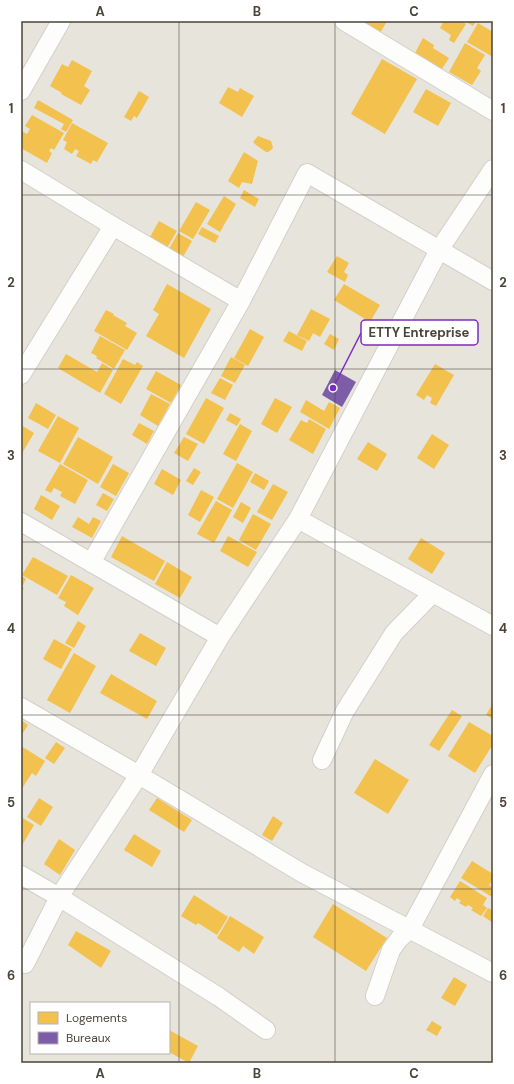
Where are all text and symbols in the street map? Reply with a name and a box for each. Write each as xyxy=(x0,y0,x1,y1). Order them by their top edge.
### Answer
text: A xyxy=(95,3,105,20)
text: B xyxy=(253,3,261,20)
text: C xyxy=(409,3,419,20)
text: 1 xyxy=(9,100,13,117)
text: 1 xyxy=(501,100,505,117)
text: 2 xyxy=(7,274,15,291)
text: 2 xyxy=(499,274,507,291)
callout: ETTY Entreprise xyxy=(361,320,478,345)
text: ETTY Entreprise xyxy=(369,324,470,341)
text: 3 xyxy=(7,447,15,464)
text: 3 xyxy=(499,447,507,464)
text: 4 xyxy=(7,620,15,637)
text: 4 xyxy=(499,620,507,637)
text: 5 xyxy=(7,794,15,811)
text: 5 xyxy=(499,794,507,811)
text: 6 xyxy=(7,967,15,984)
text: 6 xyxy=(499,967,507,984)
legend xyxy=(30,1002,170,1054)
text: Logements xyxy=(66,1010,127,1026)
text: Bureaux xyxy=(66,1030,111,1046)
text: A xyxy=(95,1065,105,1082)
text: B xyxy=(253,1065,261,1082)
text: C xyxy=(409,1065,419,1082)

